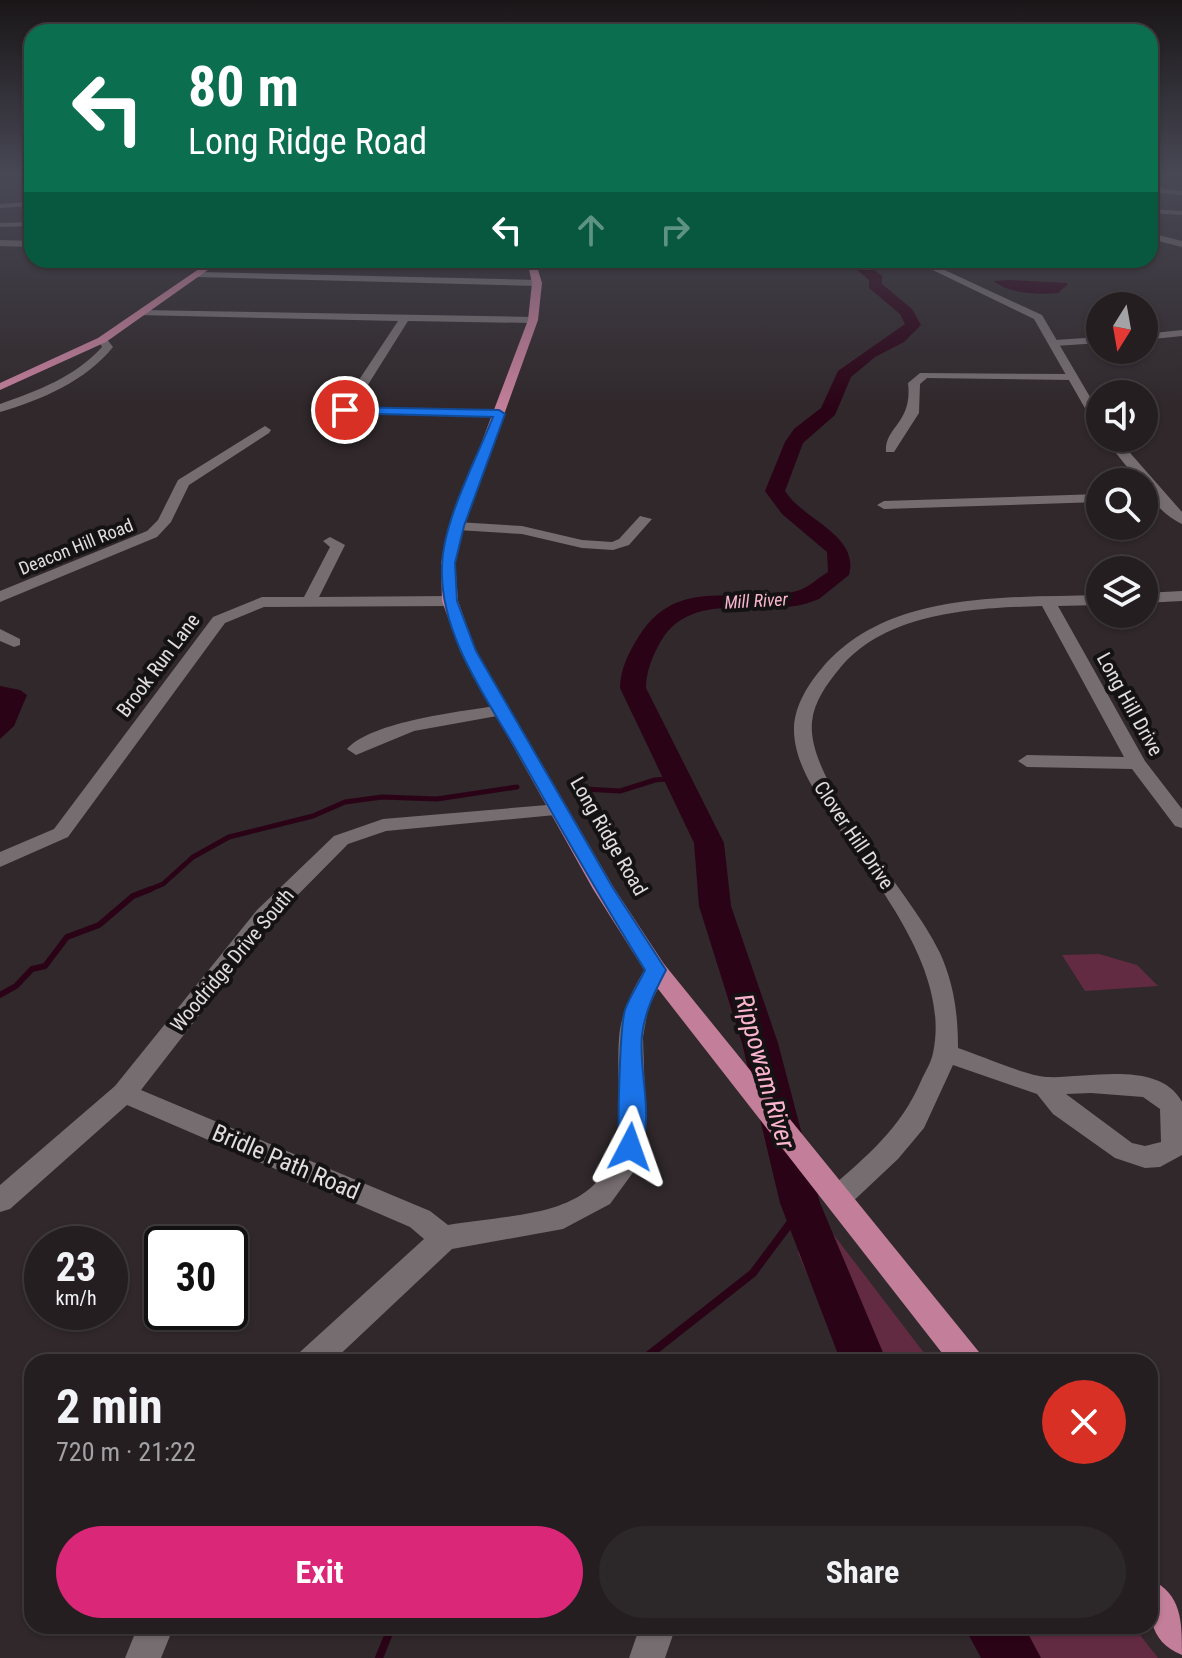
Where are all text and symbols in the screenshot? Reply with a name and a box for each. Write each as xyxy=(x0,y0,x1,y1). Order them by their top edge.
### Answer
text: 80 m xyxy=(188,54,299,120)
icon: left xyxy=(56,56,160,160)
text: Long Ridge Road xyxy=(188,121,427,163)
icon: left xyxy=(485,208,529,252)
icon: ahead xyxy=(569,208,613,252)
icon: right xyxy=(653,208,697,252)
north arrow xyxy=(1086,292,1158,364)
map controls xyxy=(1086,292,1158,628)
pin xyxy=(311,376,379,444)
button: sound xyxy=(1086,380,1158,452)
icon: arrive xyxy=(323,388,367,432)
button: search xyxy=(1086,468,1158,540)
street label: Deacon Hill Road xyxy=(16,514,136,579)
button: layers xyxy=(1086,556,1158,628)
water label: Mill River xyxy=(724,588,789,613)
street label: Brook Run Lane xyxy=(111,609,205,721)
street label: Long Hill Drive xyxy=(1092,648,1168,760)
street label: Long Ridge Road xyxy=(565,772,653,900)
street label: Clover Hill Drive xyxy=(809,776,899,894)
street label: Woodridge Drive South xyxy=(165,884,299,1036)
water label: Rippowam River xyxy=(729,990,802,1153)
position arrow xyxy=(588,1105,672,1189)
street label: Bridle Path Road xyxy=(208,1118,364,1206)
speed limit sign: 30 xyxy=(144,1226,248,1330)
text: 23 xyxy=(56,1244,96,1291)
text: km/h xyxy=(55,1286,97,1310)
text: 2 min xyxy=(56,1378,163,1435)
button: close xyxy=(1042,1380,1126,1464)
text: 720 m · 21:22 xyxy=(56,1437,196,1467)
button: Exit xyxy=(56,1526,583,1618)
button: Share xyxy=(599,1526,1126,1618)

